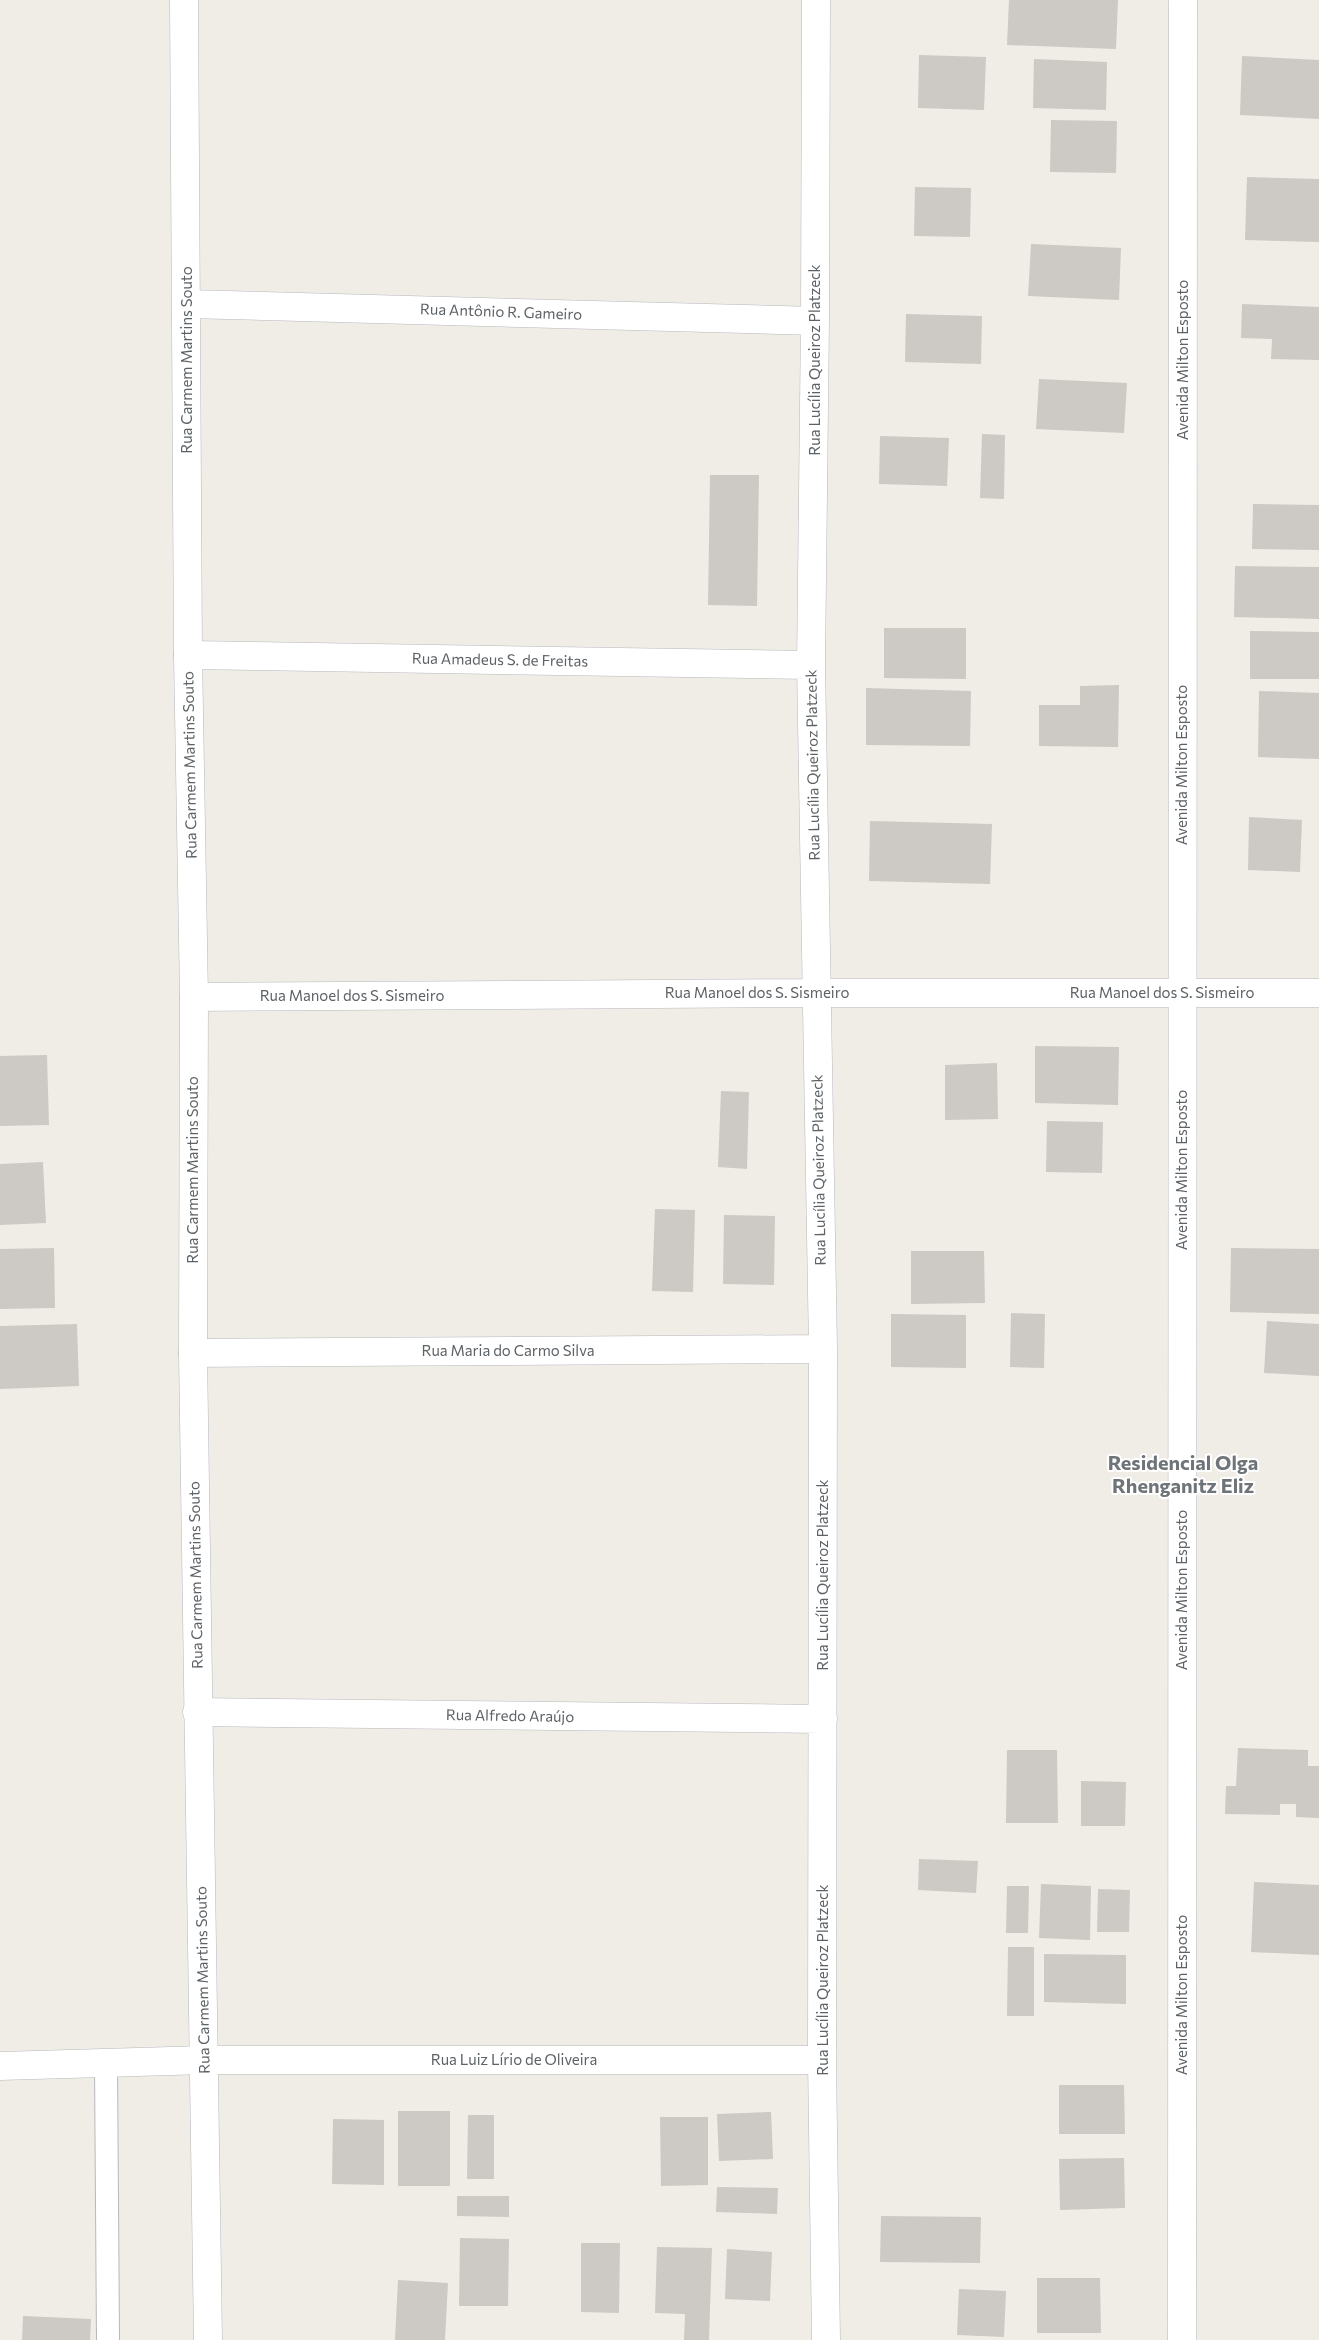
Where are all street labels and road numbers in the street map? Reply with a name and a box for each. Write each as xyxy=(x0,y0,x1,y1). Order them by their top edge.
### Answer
street label: Rua Lucília Queiroz Platzeck xyxy=(805,264,823,456)
street label: Rua Carmem Martins Souto xyxy=(177,266,195,454)
street label: Avenida Milton Esposto xyxy=(1173,280,1191,440)
street label: Rua Antônio R. Gameiro xyxy=(420,299,582,323)
street label: Rua Amadeus S. de Freitas xyxy=(412,648,589,670)
street label: Rua Lucília Queiroz Platzeck xyxy=(801,669,823,861)
street label: Rua Carmem Martins Souto xyxy=(178,671,200,859)
street label: Avenida Milton Esposto xyxy=(1172,685,1190,845)
street label: Rua Manoel dos S. Sismeiro xyxy=(665,983,849,1001)
street label: Rua Manoel dos S. Sismeiro xyxy=(1070,983,1254,1001)
street label: Rua Manoel dos S. Sismeiro xyxy=(260,986,444,1004)
street label: Rua Lucília Queiroz Platzeck xyxy=(807,1074,829,1266)
street label: Rua Carmem Martins Souto xyxy=(183,1076,201,1264)
street label: Avenida Milton Esposto xyxy=(1172,1090,1190,1250)
street label: Rua Maria do Carmo Silva xyxy=(421,1341,595,1359)
street label: Rua Lucília Queiroz Platzeck xyxy=(813,1479,831,1671)
street label: Rua Carmem Martins Souto xyxy=(184,1481,206,1669)
street label: Avenida Milton Esposto xyxy=(1172,1510,1190,1670)
street label: Rua Alfredo Araújo xyxy=(446,1705,574,1725)
street label: Rua Lucília Queiroz Platzeck xyxy=(813,1884,831,2076)
street label: Rua Carmem Martins Souto xyxy=(191,1886,213,2074)
street label: Avenida Milton Esposto xyxy=(1172,1915,1190,2075)
street label: Rua Luiz Lírio de Oliveira xyxy=(431,2050,597,2068)

